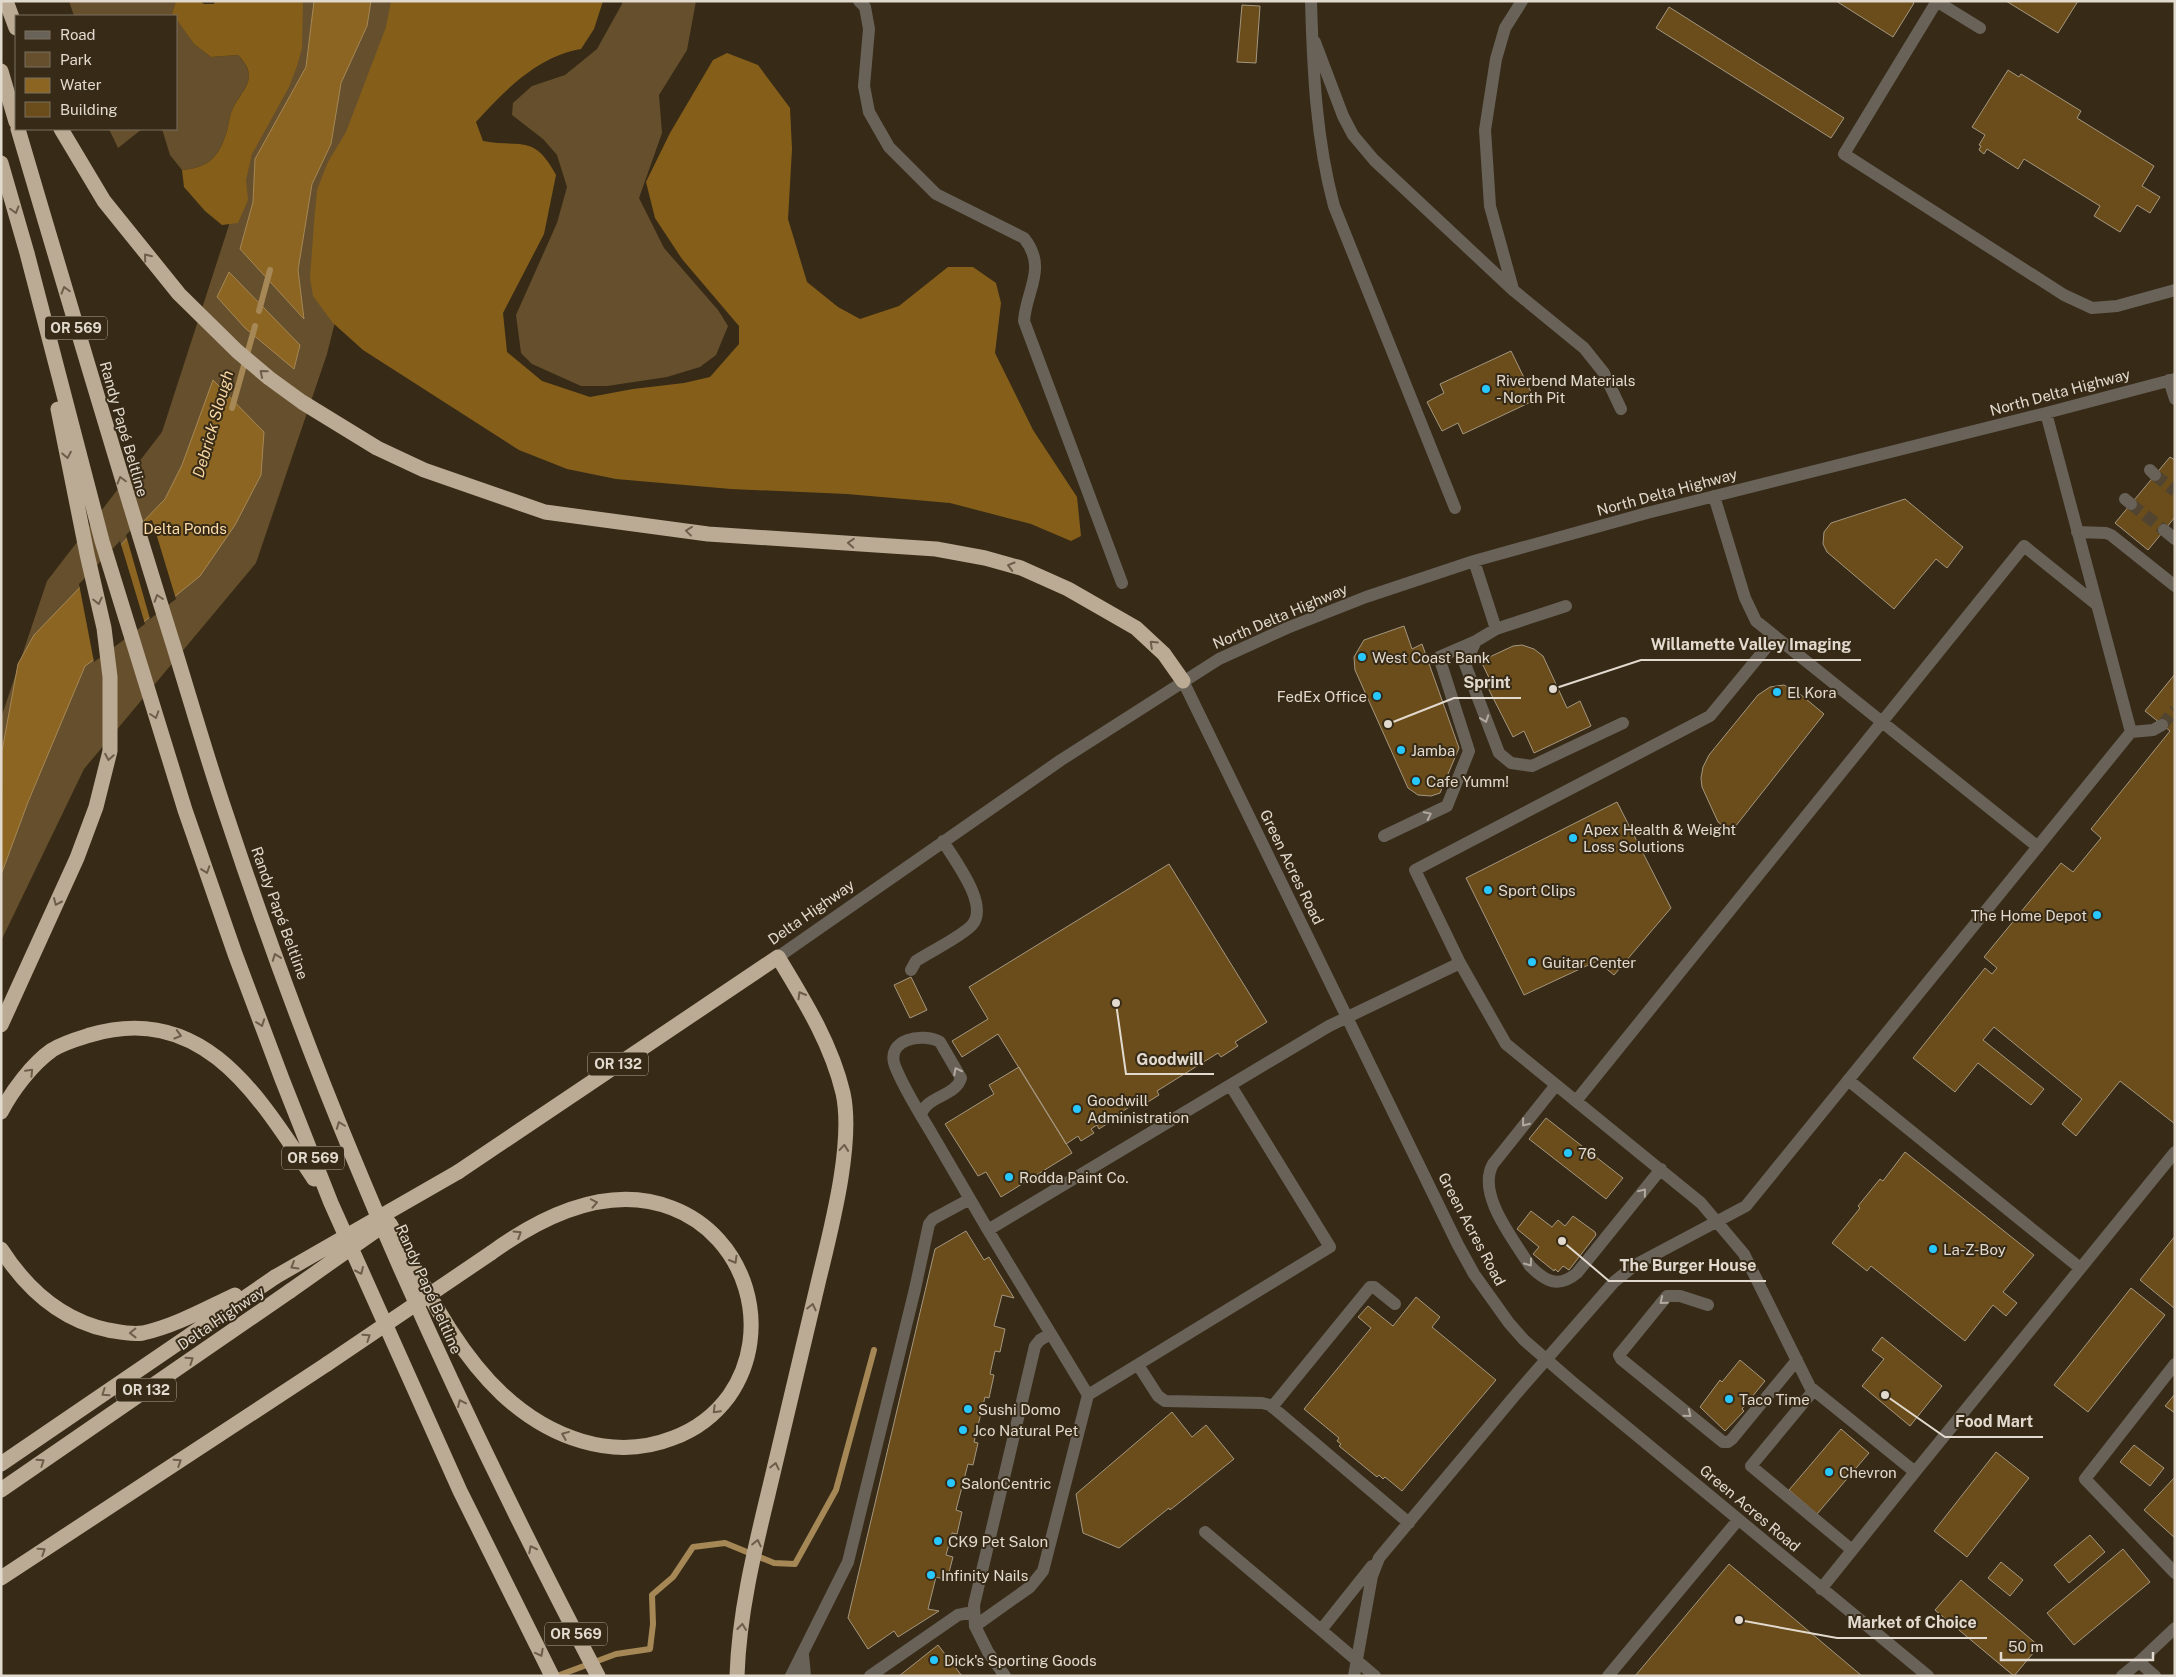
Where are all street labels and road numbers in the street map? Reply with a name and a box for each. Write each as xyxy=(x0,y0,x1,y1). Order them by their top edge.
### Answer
road number: OR 569 xyxy=(45,316,107,339)
street label: Randy Papé Beltline xyxy=(97,359,151,499)
street label: North Delta Highway xyxy=(1988,365,2132,419)
street label: North Delta Highway xyxy=(1595,465,1739,519)
street label: North Delta Highway xyxy=(1210,580,1350,652)
street label: Green Acres Road xyxy=(1257,807,1327,927)
street label: Randy Papé Beltline xyxy=(248,844,312,982)
street label: Delta Highway xyxy=(765,876,857,948)
road number: OR 132 xyxy=(588,1052,648,1076)
road number: OR 569 xyxy=(282,1146,344,1170)
street label: Green Acres Road xyxy=(1435,1170,1509,1288)
street label: Randy Papé Beltline xyxy=(393,1222,465,1356)
street label: Delta Highway xyxy=(174,1283,268,1353)
road number: OR 132 xyxy=(116,1378,176,1402)
street label: Green Acres Road xyxy=(1696,1461,1804,1555)
road number: OR 569 xyxy=(545,1622,607,1646)

